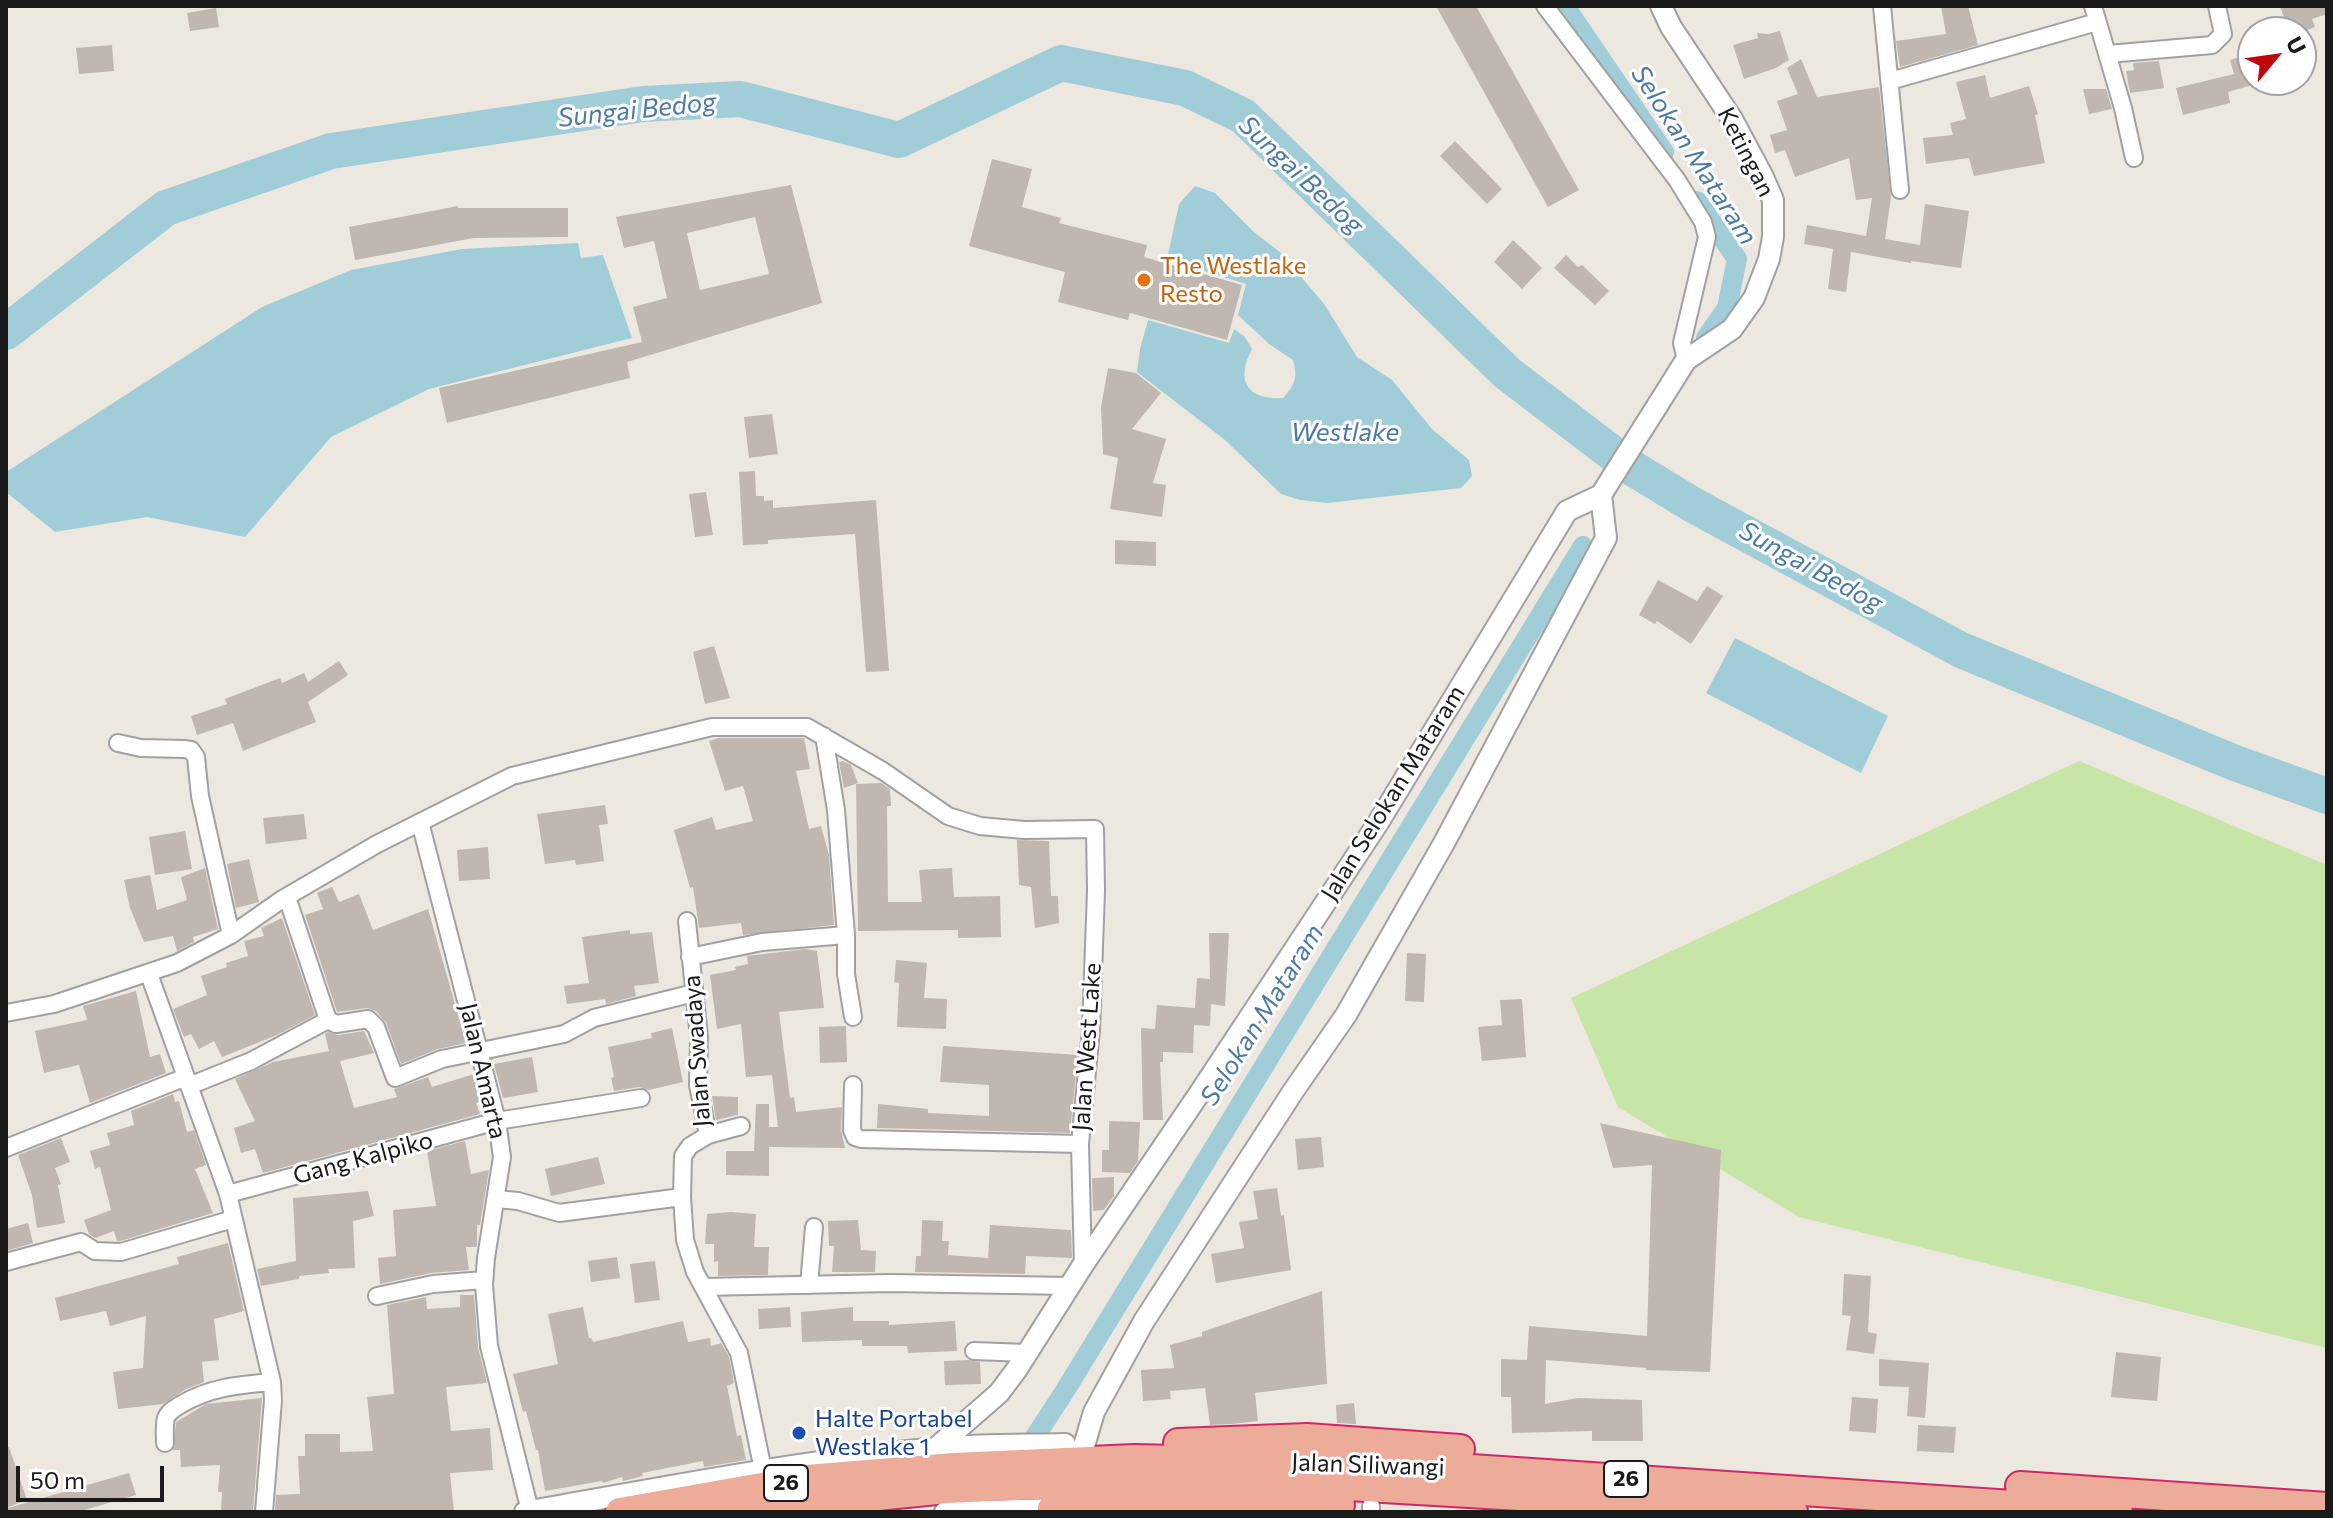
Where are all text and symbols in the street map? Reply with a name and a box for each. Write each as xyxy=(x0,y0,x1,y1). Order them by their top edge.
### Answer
north arrow xyxy=(2237,16,2317,96)
text: U xyxy=(2281,32,2312,59)
water label: Selokan Mataram xyxy=(1624,59,1764,251)
water label: Sungai Bedog xyxy=(556,86,718,134)
street label: Ketingan xyxy=(1711,102,1781,202)
water label: Sungai Bedog xyxy=(1232,109,1370,241)
place label: The Westlake Resto xyxy=(1160,252,1306,308)
marker: The Westlake Resto xyxy=(1135,271,1153,289)
water label: Westlake xyxy=(1291,416,1399,448)
water label: Sungai Bedog xyxy=(1734,515,1888,619)
street label: Jalan Selokan Mataram xyxy=(1315,680,1471,906)
water label: Selokan Mataram xyxy=(1194,919,1330,1111)
street label: Jalan West Lake xyxy=(1067,962,1107,1132)
street label: Jalan Swadaya xyxy=(677,974,717,1128)
street label: Jalan Amarta xyxy=(453,1000,513,1142)
street label: Gang Kalpiko xyxy=(290,1126,436,1190)
place label: Halte Portabel Westlake 1 xyxy=(815,1405,972,1461)
marker: Halte Portabel Westlake 1 xyxy=(790,1424,808,1442)
street label: Jalan Siliwangi xyxy=(1291,1448,1445,1482)
scale bar xyxy=(20,1450,168,1500)
road number: 26 xyxy=(1604,1461,1648,1497)
text: 50 m xyxy=(30,1465,85,1494)
road number: 26 xyxy=(764,1465,808,1501)

